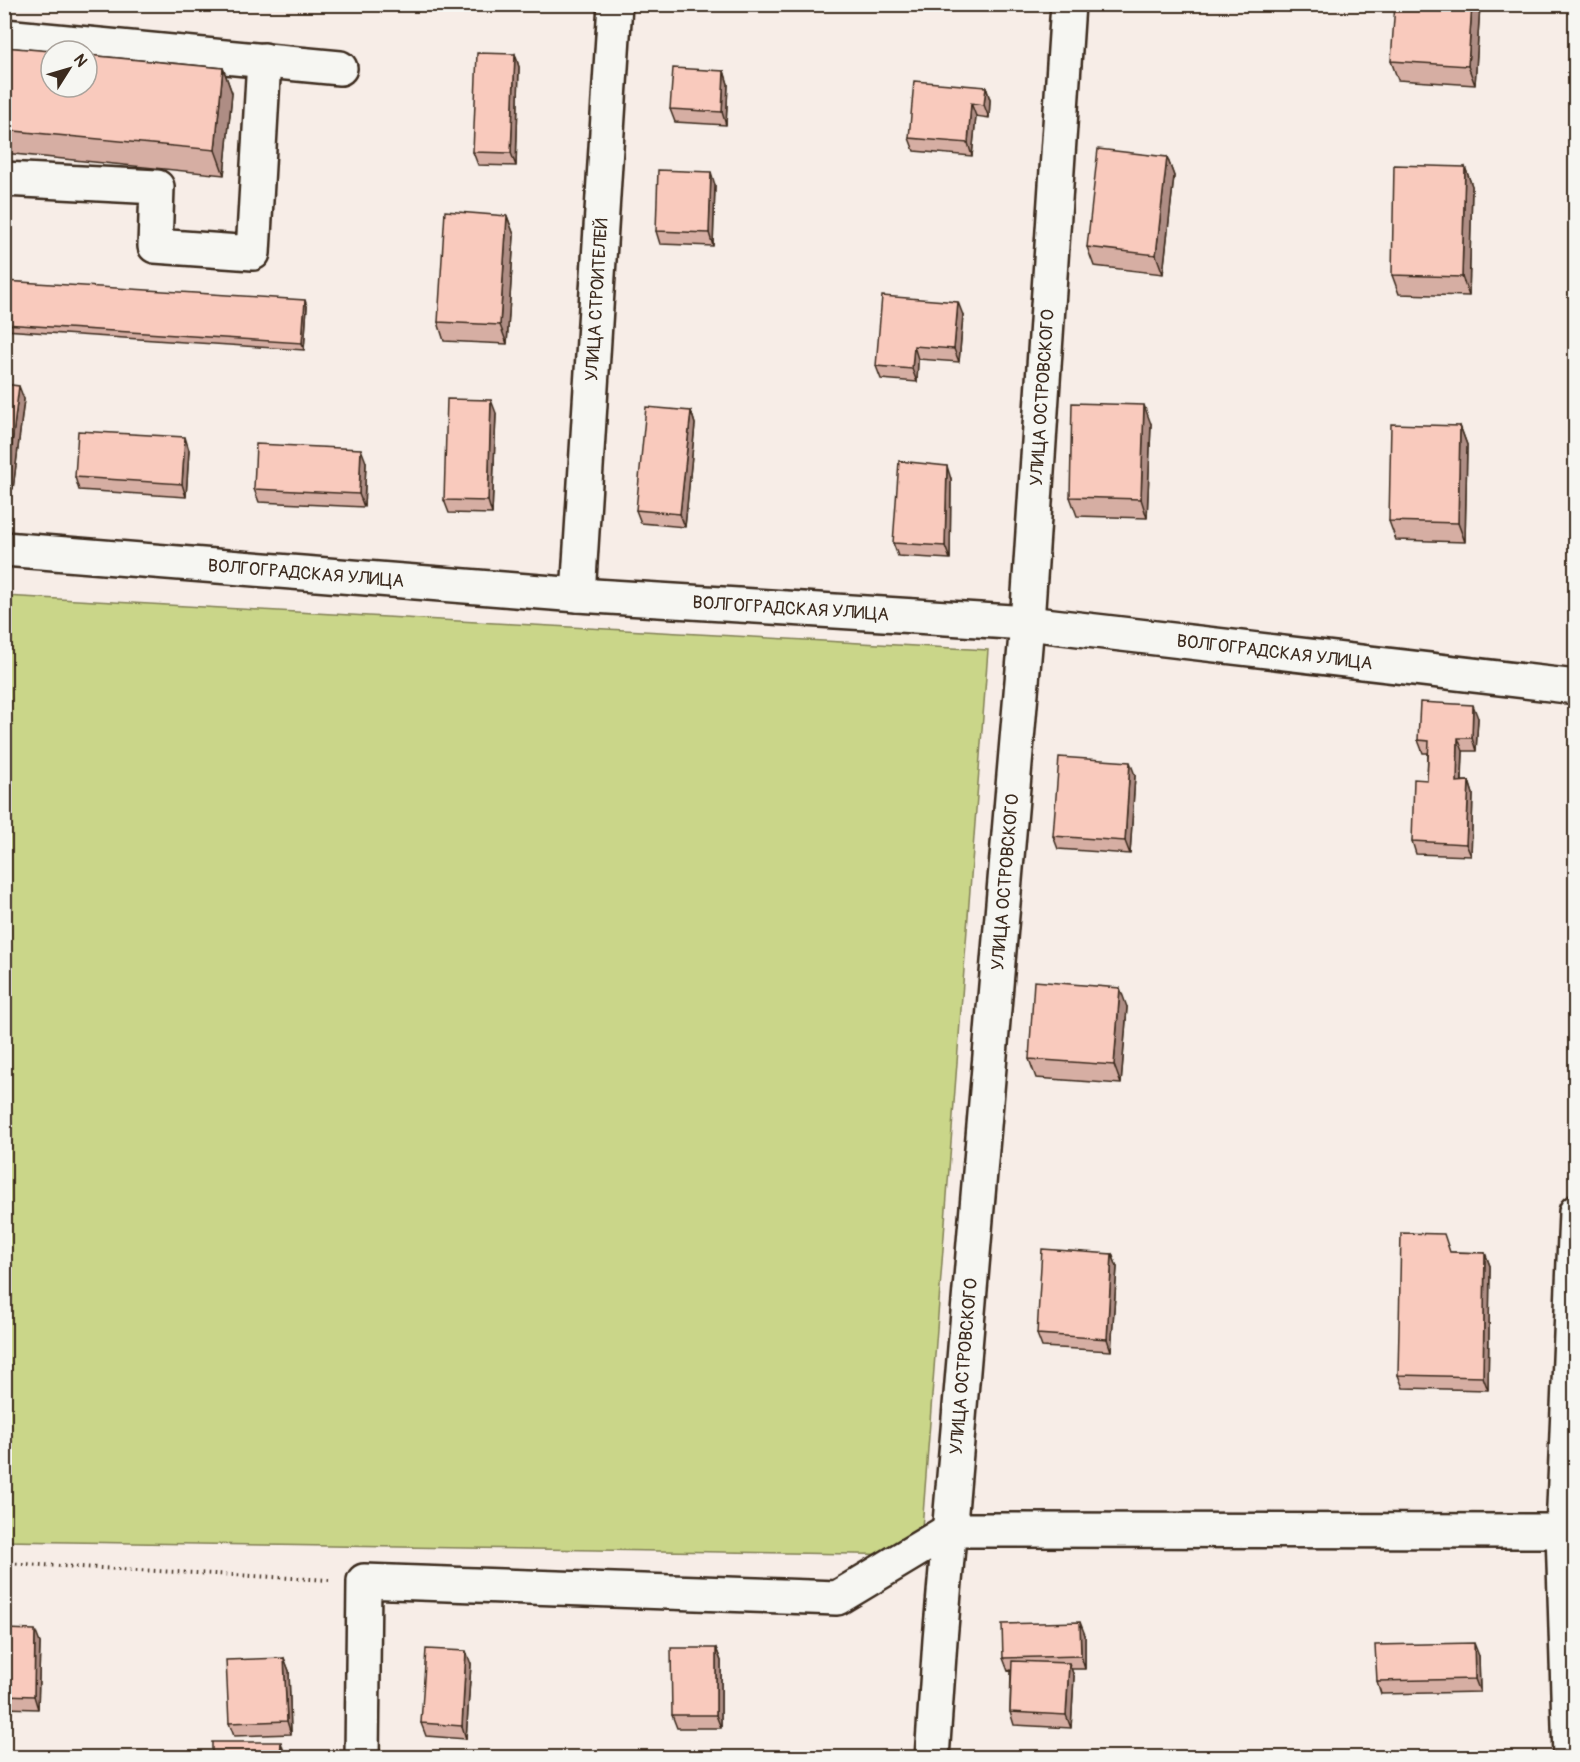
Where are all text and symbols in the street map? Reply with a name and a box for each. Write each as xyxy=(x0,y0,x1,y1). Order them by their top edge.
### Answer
north arrow xyxy=(39,39,99,99)
text: N xyxy=(69,50,92,71)
street label: УЛИЦА СТРОИТЕЛЕЙ xyxy=(580,217,614,382)
street label: УЛИЦА ОСТРОВСКОГО xyxy=(1025,308,1060,487)
street label: ВОЛГОГРАДСКАЯ УЛИЦА xyxy=(207,554,405,593)
street label: ВОЛГОГРАДСКАЯ УЛИЦА xyxy=(692,591,890,626)
street label: ВОЛГОГРАДСКАЯ УЛИЦА xyxy=(1175,630,1374,675)
street label: УЛИЦА ОСТРОВСКОГО xyxy=(986,793,1024,971)
street label: УЛИЦА ОСТРОВСКОГО xyxy=(945,1277,983,1455)

